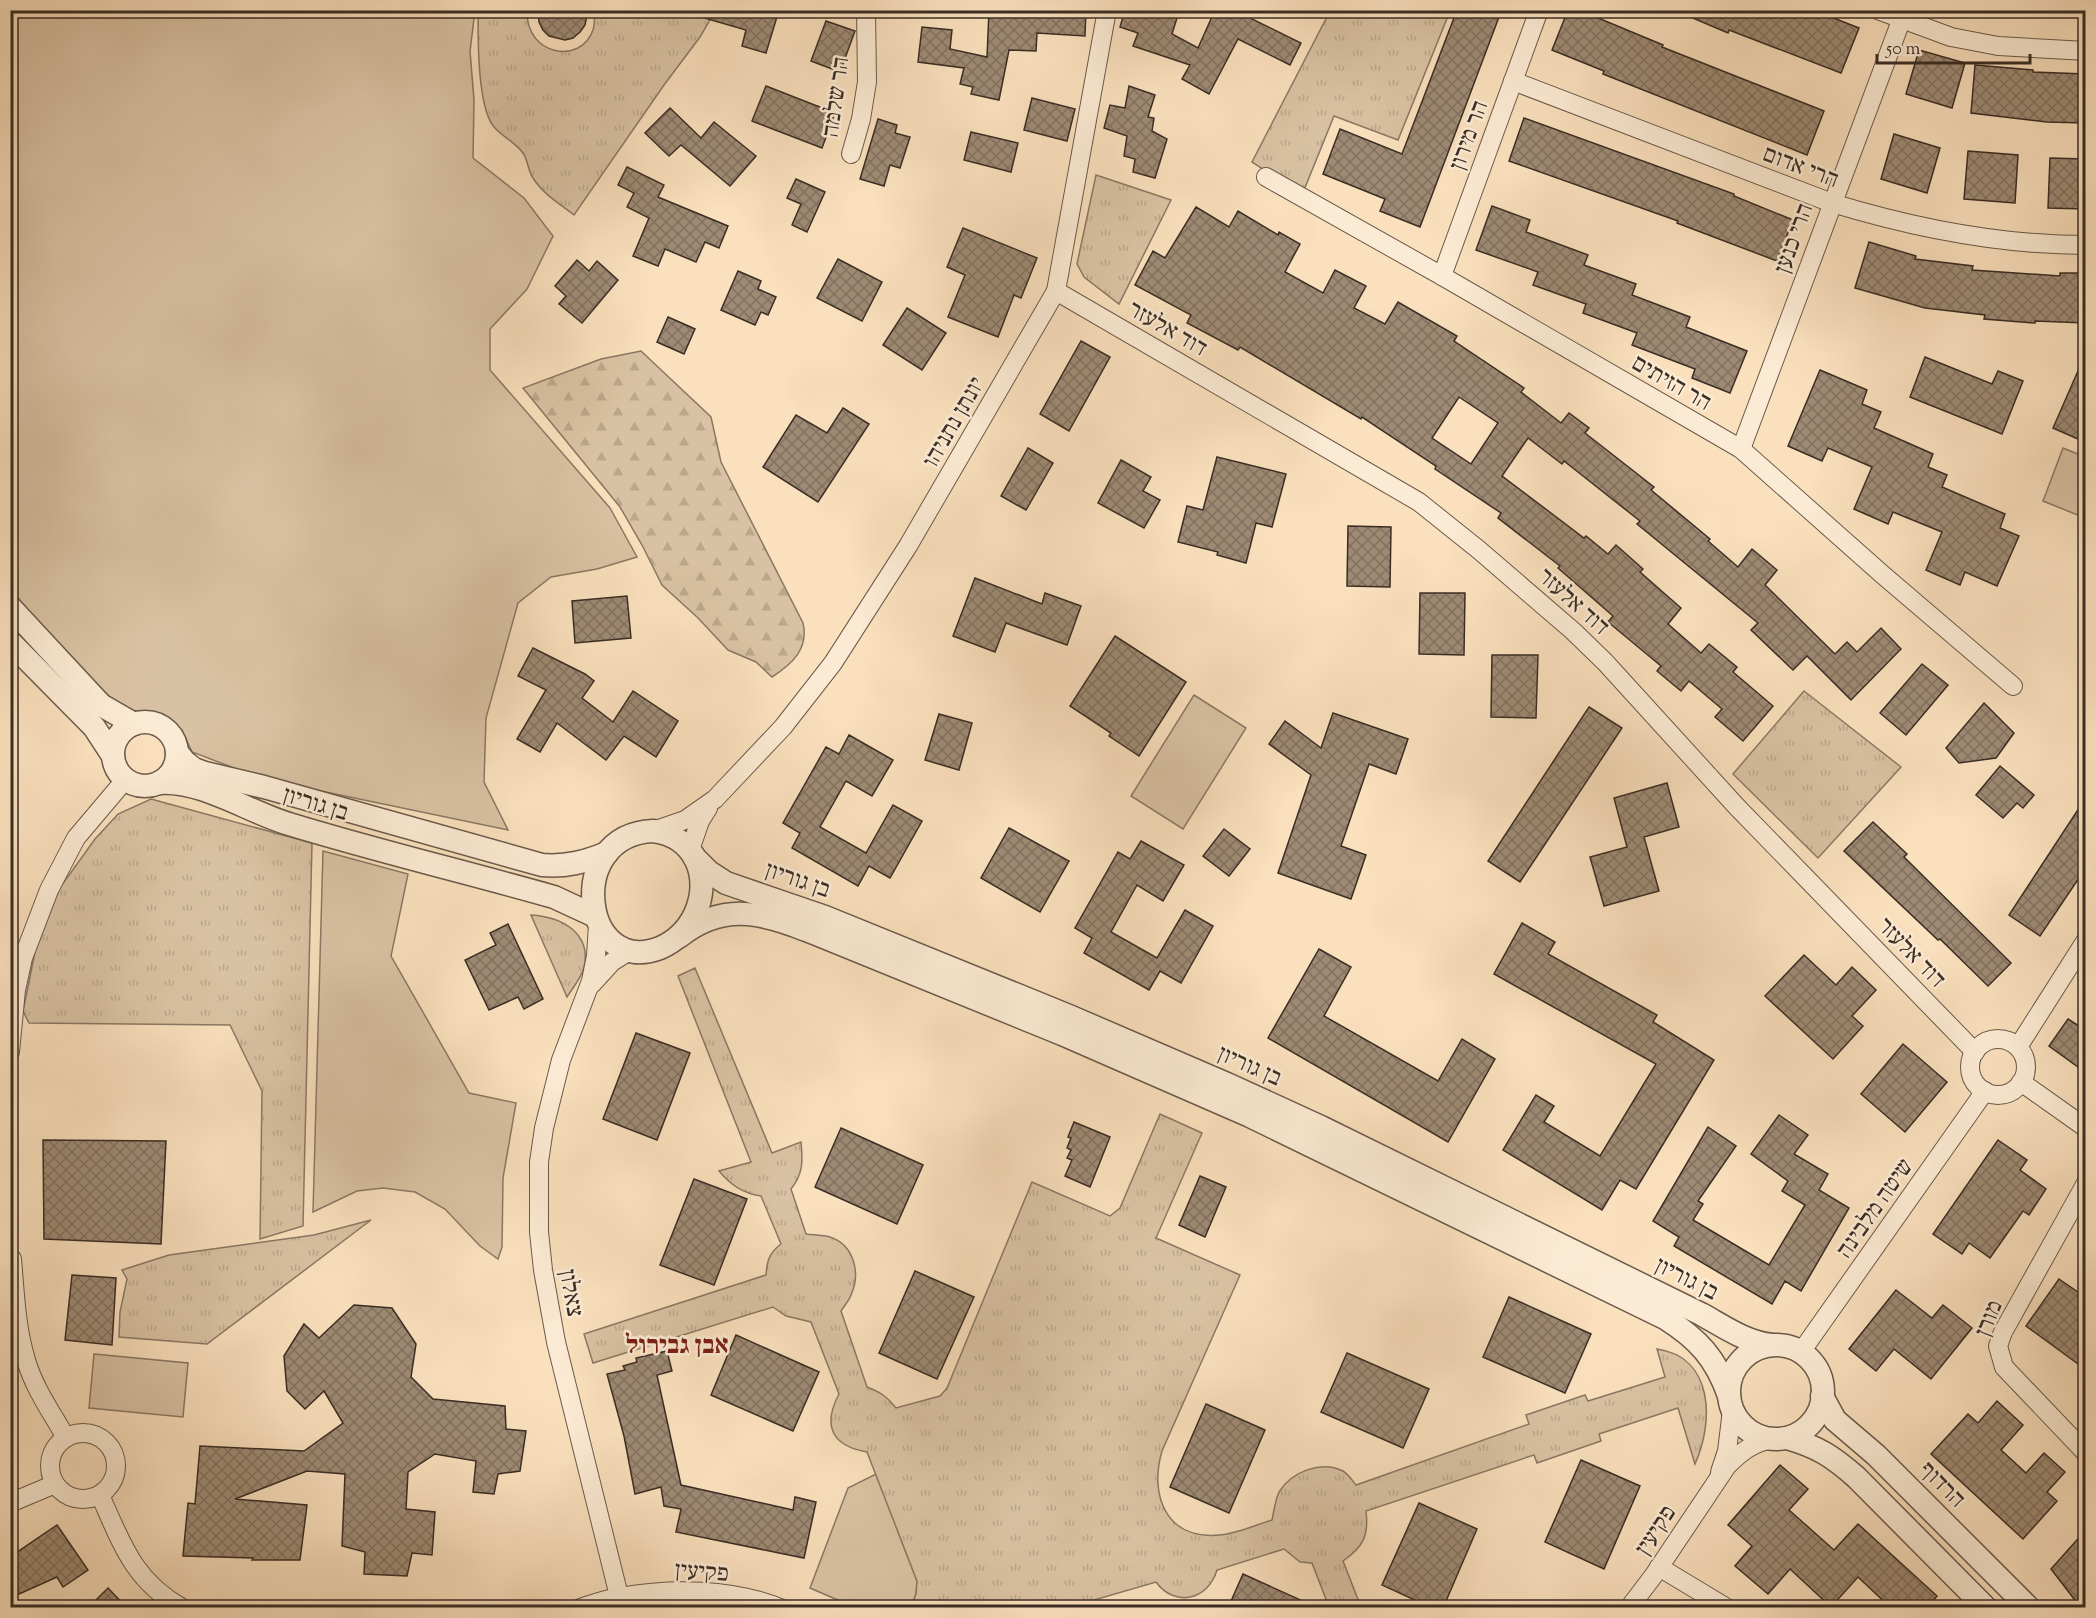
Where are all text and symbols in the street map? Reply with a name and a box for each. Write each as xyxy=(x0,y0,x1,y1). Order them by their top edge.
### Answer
scale bar xyxy=(1877,27,2030,65)
text: 50 m xyxy=(1885,37,1921,63)
street label: הר שלמה xyxy=(815,55,859,140)
street label: הר מירון xyxy=(1442,96,1498,175)
street label: הרי אדום xyxy=(1757,138,1843,198)
street label: הרי כנען xyxy=(1767,199,1823,278)
street label: דוד אלעזר xyxy=(1121,293,1213,366)
street label: הר הזיתים xyxy=(1625,347,1717,420)
street label: יונתן נתניהו xyxy=(915,371,994,475)
street label: דוד אלעזר xyxy=(1529,561,1616,644)
street label: בן גוריון xyxy=(278,779,352,831)
street label: בן גוריון xyxy=(760,854,835,908)
street label: דוד אלעזר xyxy=(1868,910,1953,996)
street label: בן גוריון xyxy=(1212,1038,1287,1096)
street label: שיטה מלבינה xyxy=(1829,1152,1923,1266)
street label: בן גוריון xyxy=(1649,1249,1724,1310)
street label: צאלון xyxy=(549,1267,591,1320)
street label: מורן xyxy=(1967,1295,2012,1342)
district label: אבן גבירול xyxy=(625,1328,729,1365)
street label: הרדוף xyxy=(1911,1455,1972,1516)
street label: פקיעין xyxy=(1628,1499,1686,1563)
street label: פקיעין xyxy=(674,1554,730,1592)

